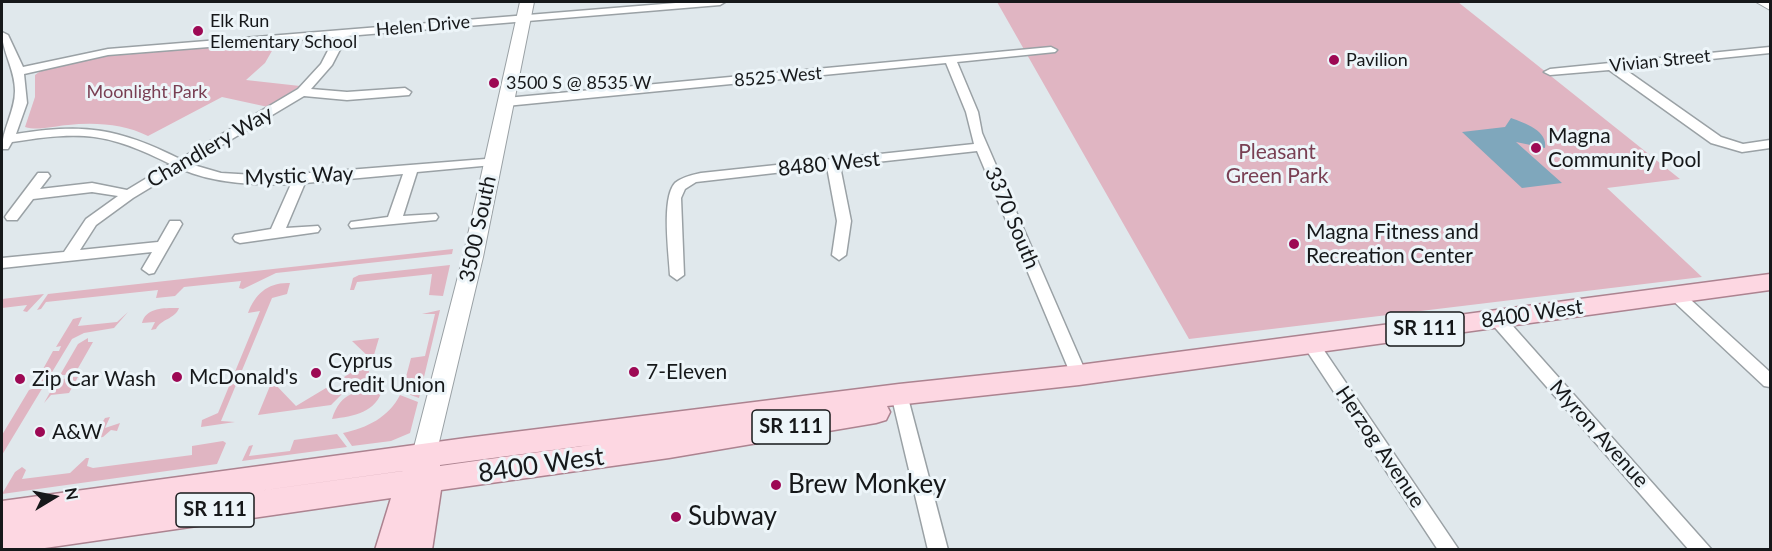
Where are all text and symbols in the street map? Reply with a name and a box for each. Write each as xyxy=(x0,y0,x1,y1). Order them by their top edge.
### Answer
place label: Elk Run Elementary School xyxy=(210,10,357,52)
street label: Helen Drive xyxy=(375,11,471,41)
marker: Elk Run Elementary School xyxy=(191,24,205,38)
street label: Vivian Street xyxy=(1609,45,1711,77)
place label: Pavilion xyxy=(1346,49,1408,71)
marker: Pavilion xyxy=(1327,53,1341,67)
street label: 8525 West xyxy=(733,62,823,92)
place label: 3500 S @ 8535 W xyxy=(506,72,651,94)
marker: 3500 S @ 8535 W xyxy=(487,76,501,90)
park label: Moonlight Park xyxy=(87,81,207,103)
street label: Chandlery Way xyxy=(143,101,277,193)
place label: Magna Community Pool xyxy=(1548,123,1701,173)
park label: Pleasant Green Park xyxy=(1226,139,1328,189)
marker: Magna Community Pool xyxy=(1529,141,1543,155)
street label: 8480 West xyxy=(777,146,881,182)
street label: Mystic Way xyxy=(244,162,354,190)
street label: 3370 South xyxy=(979,163,1045,273)
street label: 3500 South xyxy=(454,173,502,285)
place label: Magna Fitness and Recreation Center xyxy=(1306,219,1479,269)
marker: Magna Fitness and Recreation Center xyxy=(1287,237,1301,251)
street label: 8400 West xyxy=(1480,294,1584,334)
road number: SR 111 xyxy=(1386,312,1464,346)
place label: Cyprus Credit Union xyxy=(328,348,445,398)
place label: 7-Eleven xyxy=(646,359,727,385)
place label: McDonald's xyxy=(189,364,298,390)
marker: 7-Eleven xyxy=(627,365,641,379)
place label: Zip Car Wash xyxy=(32,366,156,392)
marker: Cyprus Credit Union xyxy=(309,366,323,380)
marker: McDonald's xyxy=(170,370,184,384)
marker: Zip Car Wash xyxy=(13,372,27,386)
street label: Myron Avenue xyxy=(1544,375,1654,493)
street label: Herzog Avenue xyxy=(1330,381,1430,513)
road number: SR 111 xyxy=(752,410,830,444)
place label: A&W xyxy=(52,419,102,445)
marker: A&W xyxy=(33,425,47,439)
street label: 8400 West xyxy=(476,441,606,489)
north arrow xyxy=(24,467,84,527)
place label: Brew Monkey xyxy=(788,469,946,501)
marker: Brew Monkey xyxy=(769,478,783,492)
text: N xyxy=(62,486,83,501)
road number: SR 111 xyxy=(176,493,254,527)
place label: Subway xyxy=(688,501,777,533)
marker: Subway xyxy=(669,510,683,524)

